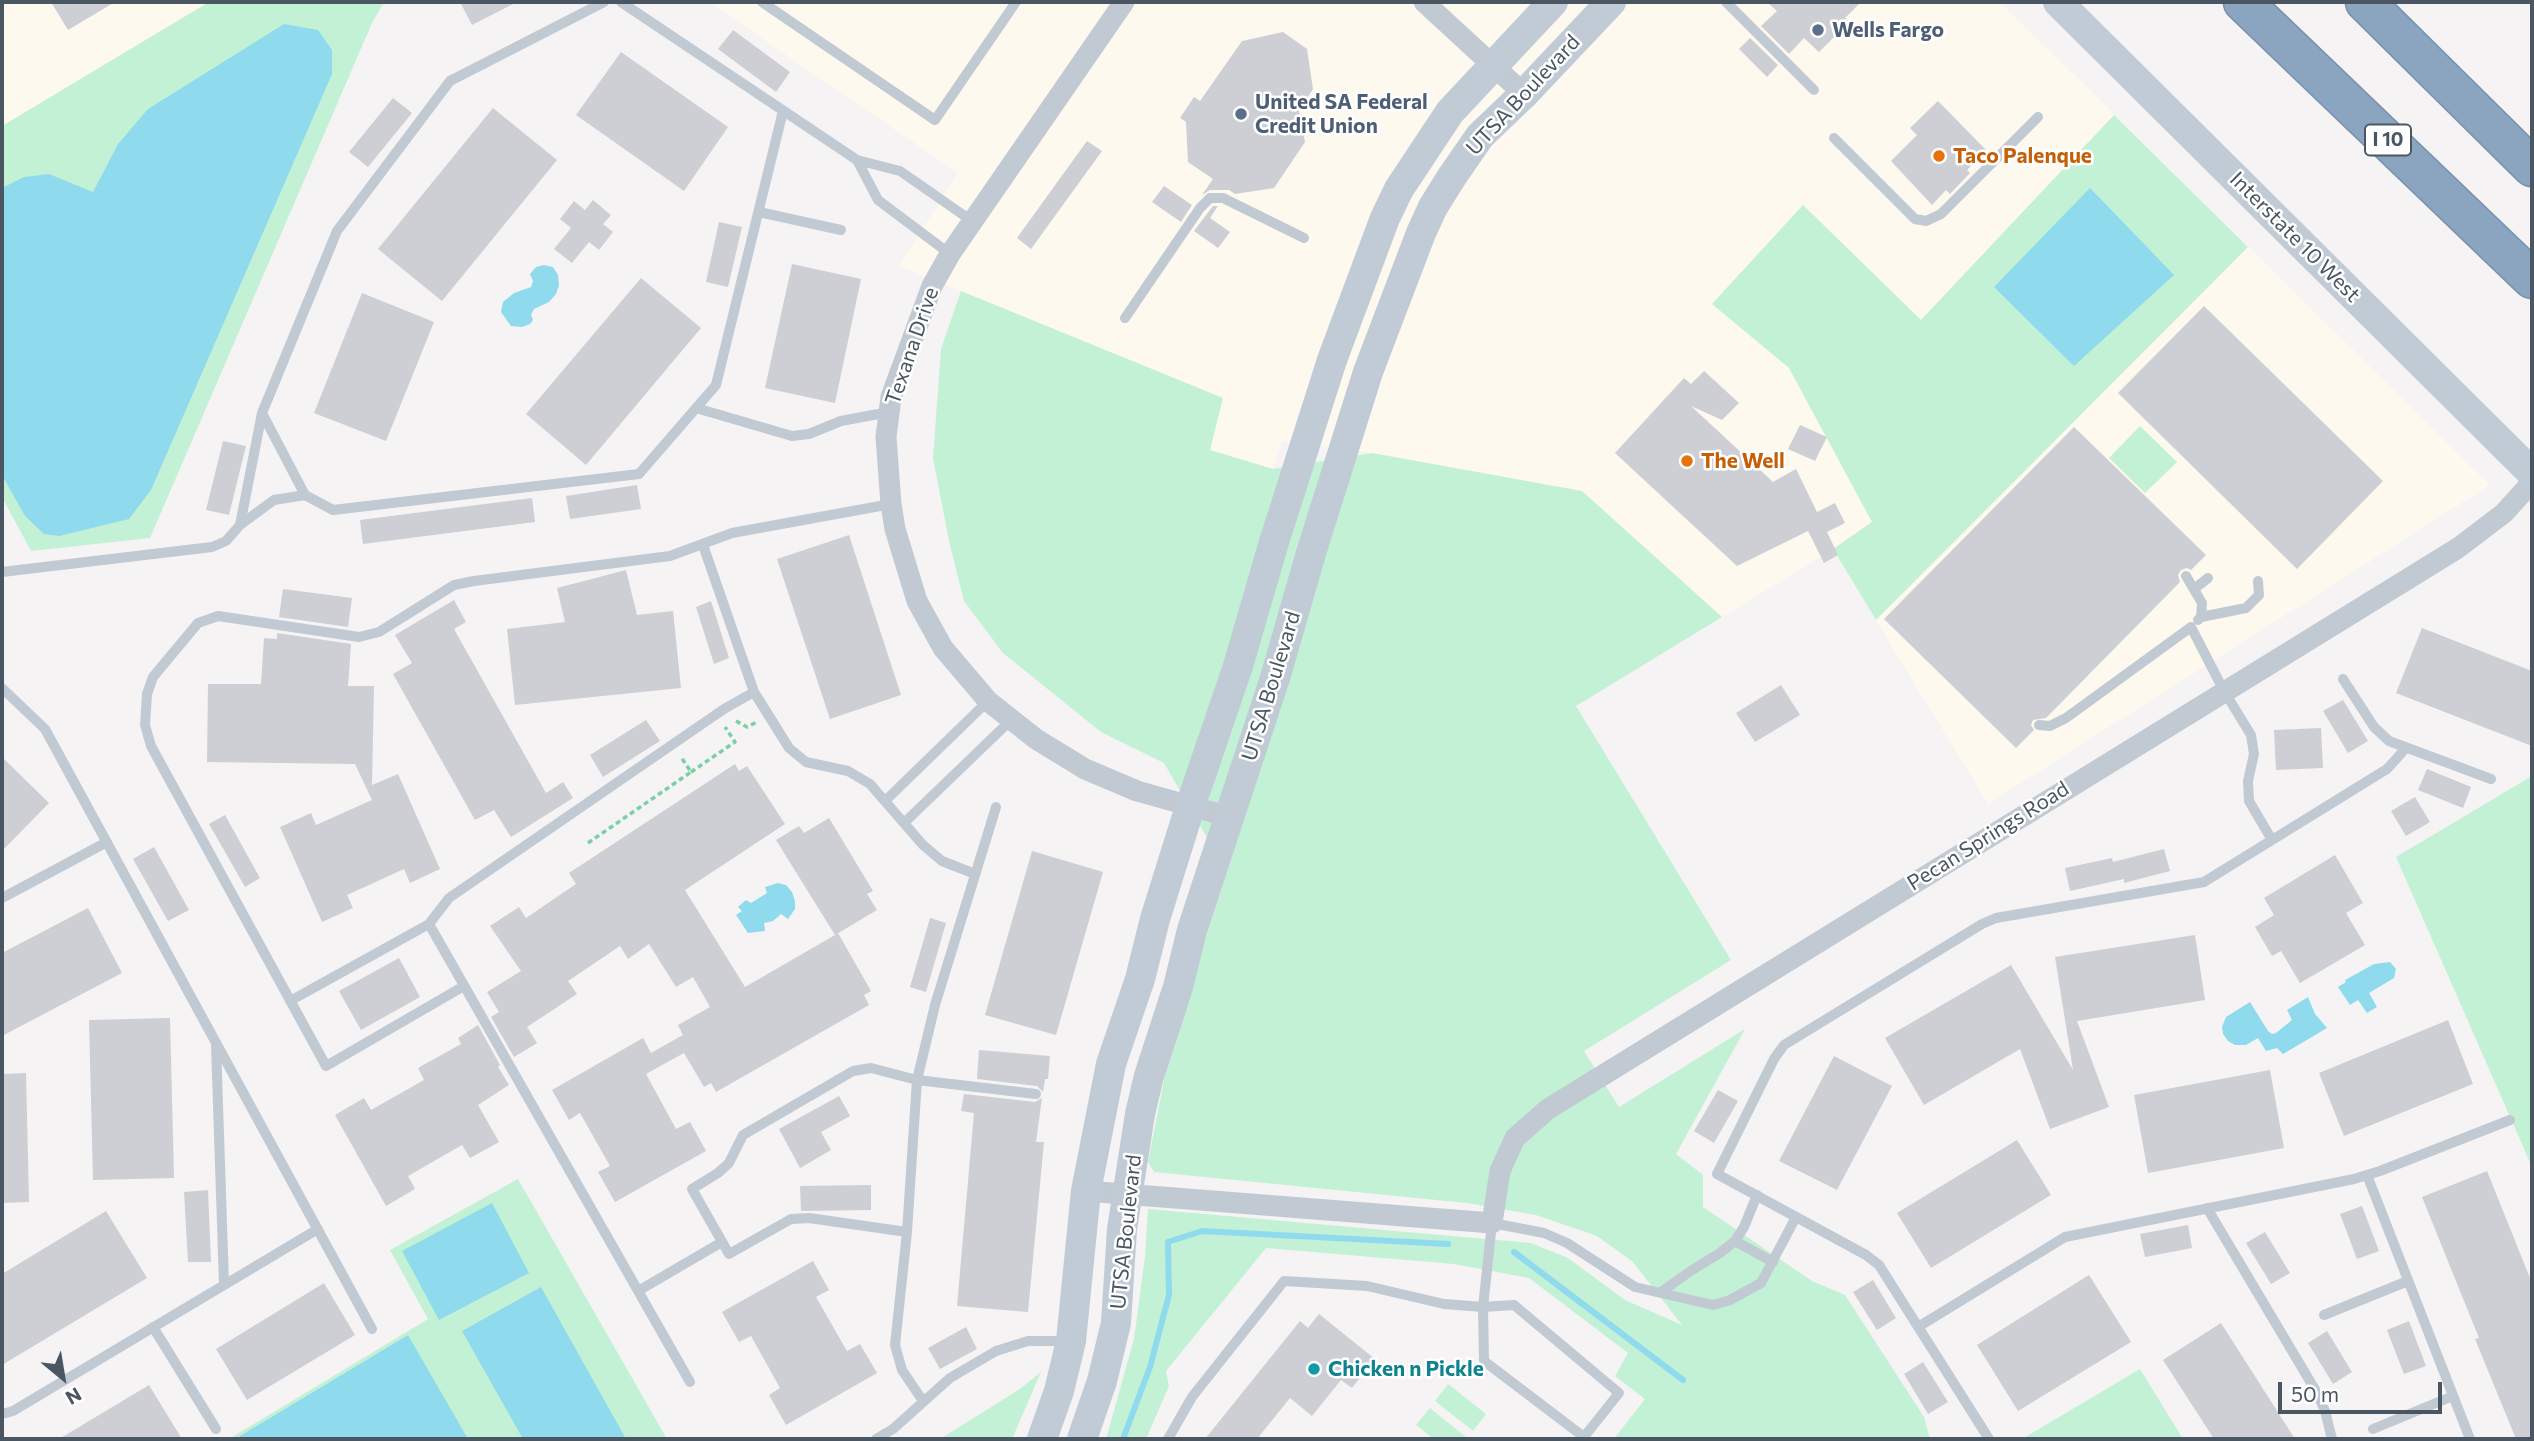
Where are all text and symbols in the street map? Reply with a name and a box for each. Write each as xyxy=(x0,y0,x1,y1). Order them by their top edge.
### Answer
place label: Wells Fargo xyxy=(1832,17,1944,43)
marker: Wells Fargo xyxy=(1810,22,1826,38)
street label: UTSA Boulevard xyxy=(1461,30,1585,160)
place label: United SA Federal Credit Union xyxy=(1255,89,1428,139)
marker: United SA Federal Credit Union xyxy=(1233,106,1249,122)
road number: I 10 xyxy=(2365,124,2411,156)
place label: Taco Palenque xyxy=(1953,143,2092,169)
marker: Taco Palenque xyxy=(1931,148,1947,164)
street label: Interstate 10 West xyxy=(2225,167,2365,307)
street label: Texana Drive xyxy=(880,284,944,408)
place label: The Well xyxy=(1701,448,1785,474)
marker: The Well xyxy=(1679,453,1695,469)
street label: UTSA Boulevard xyxy=(1236,608,1306,764)
street label: Pecan Springs Road xyxy=(1903,776,2073,896)
street label: UTSA Boulevard xyxy=(1105,1153,1147,1311)
north arrow xyxy=(28,1343,98,1413)
place label: Chicken n Pickle xyxy=(1328,1356,1484,1382)
marker: Chicken n Pickle xyxy=(1306,1361,1322,1377)
scale bar xyxy=(2282,1368,2446,1412)
text: 50 m xyxy=(2291,1381,2339,1406)
text: N xyxy=(62,1383,86,1410)

